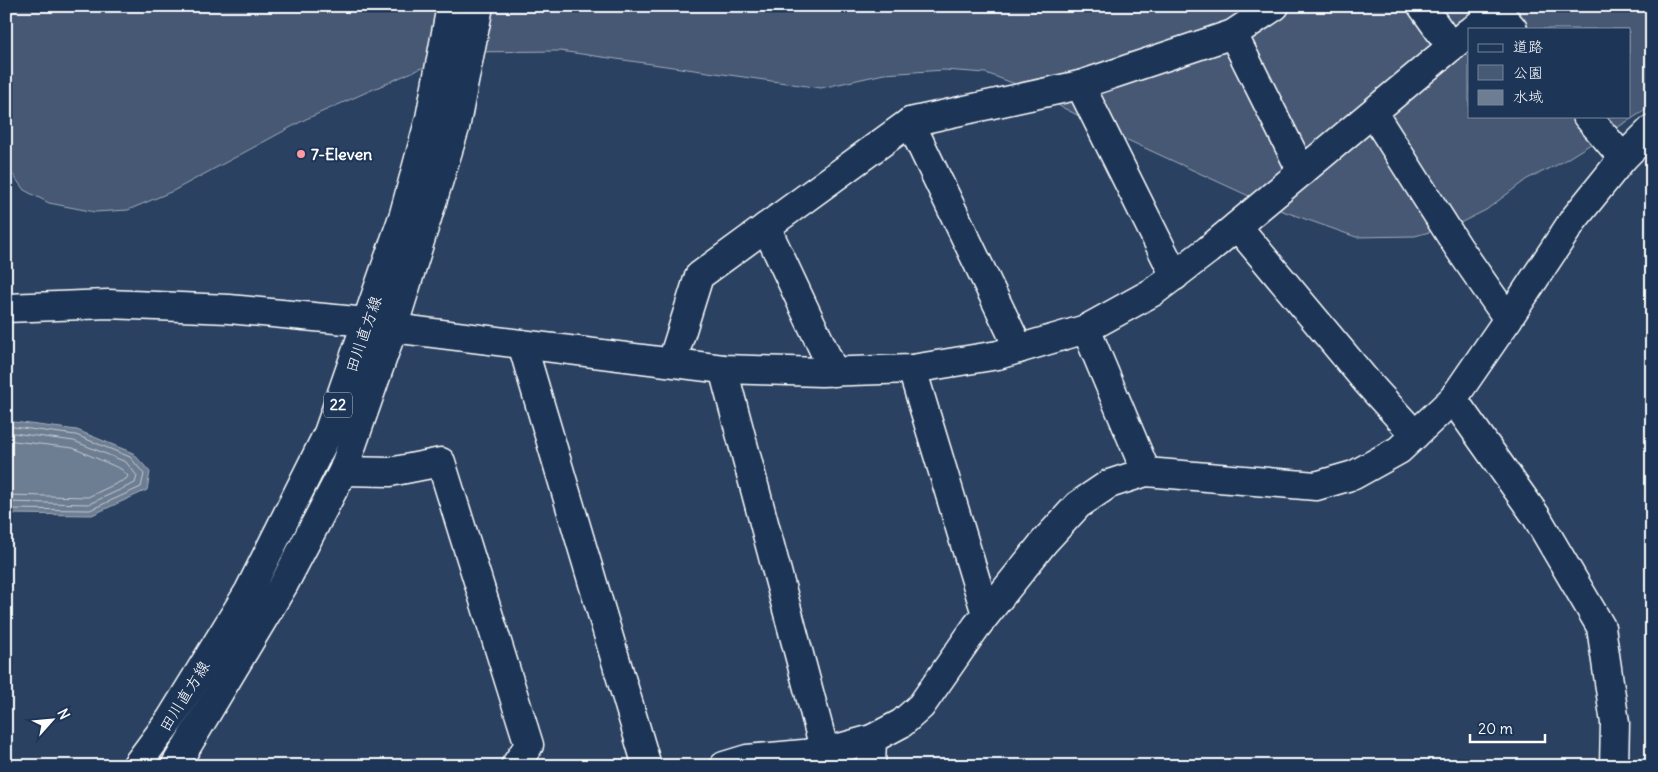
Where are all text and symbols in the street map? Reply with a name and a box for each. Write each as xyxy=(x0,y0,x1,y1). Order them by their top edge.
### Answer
legend xyxy=(1468,28,1630,118)
text: 道路 xyxy=(1513,37,1543,56)
text: 公園 xyxy=(1513,63,1543,82)
text: 水域 xyxy=(1513,87,1543,106)
place label: 7-Eleven xyxy=(311,144,372,164)
marker: 7-Eleven xyxy=(295,148,307,160)
street label: 田川直方線 xyxy=(341,293,385,375)
road number: 22 xyxy=(324,392,352,418)
street label: 田川直方線 xyxy=(154,657,214,735)
north arrow xyxy=(28,694,78,744)
text: N xyxy=(53,706,74,722)
scale bar xyxy=(1470,712,1546,744)
text: 20 m xyxy=(1478,719,1513,738)

